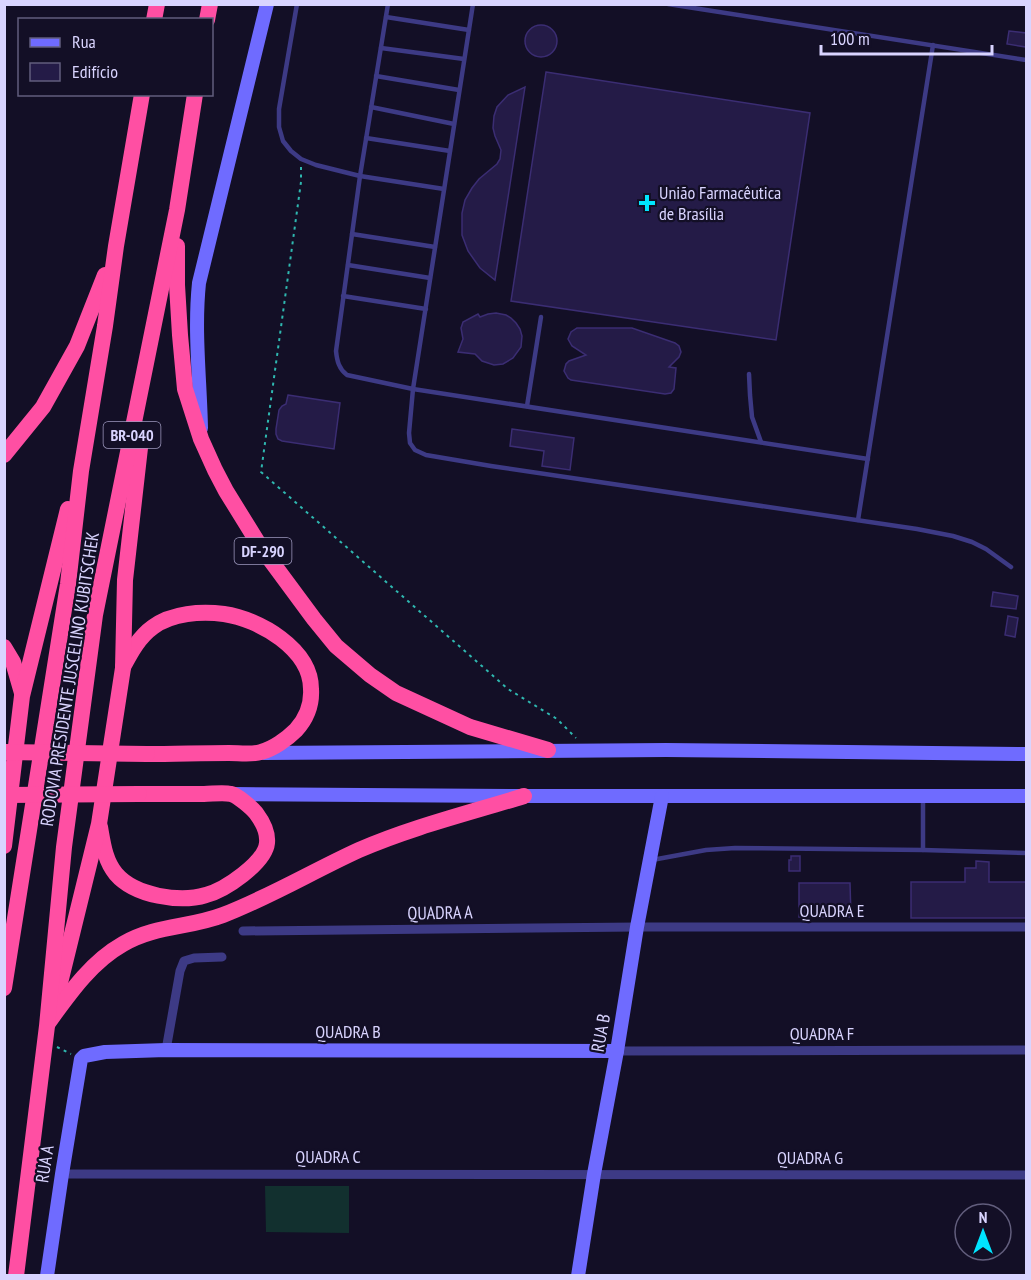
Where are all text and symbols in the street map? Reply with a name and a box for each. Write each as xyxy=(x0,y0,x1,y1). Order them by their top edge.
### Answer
legend xyxy=(18,18,213,96)
scale bar xyxy=(821,18,992,56)
text: 100 m xyxy=(830,27,870,50)
text: Rua xyxy=(72,30,96,53)
text: Edifício xyxy=(72,60,118,83)
place label: União Farmacêutica de Brasília xyxy=(659,181,781,225)
marker: União Farmacêutica de Brasília xyxy=(640,196,654,210)
road number: BR-040 xyxy=(104,422,160,448)
street label: RODOVIA PRESIDENTE JUSCELINO KUBITSCHEK xyxy=(35,530,104,828)
road number: DF-290 xyxy=(234,538,292,564)
street label: QUADRA E xyxy=(800,899,864,922)
street label: QUADRA A xyxy=(407,900,473,925)
street label: RUA B xyxy=(586,1012,615,1054)
street label: QUADRA B xyxy=(315,1020,381,1043)
street label: QUADRA F xyxy=(790,1022,854,1045)
street label: RUA A xyxy=(30,1143,59,1184)
street label: QUADRA C xyxy=(295,1145,361,1168)
street label: QUADRA G xyxy=(777,1146,843,1169)
north arrow xyxy=(953,1202,1013,1262)
text: N xyxy=(979,1207,987,1227)

